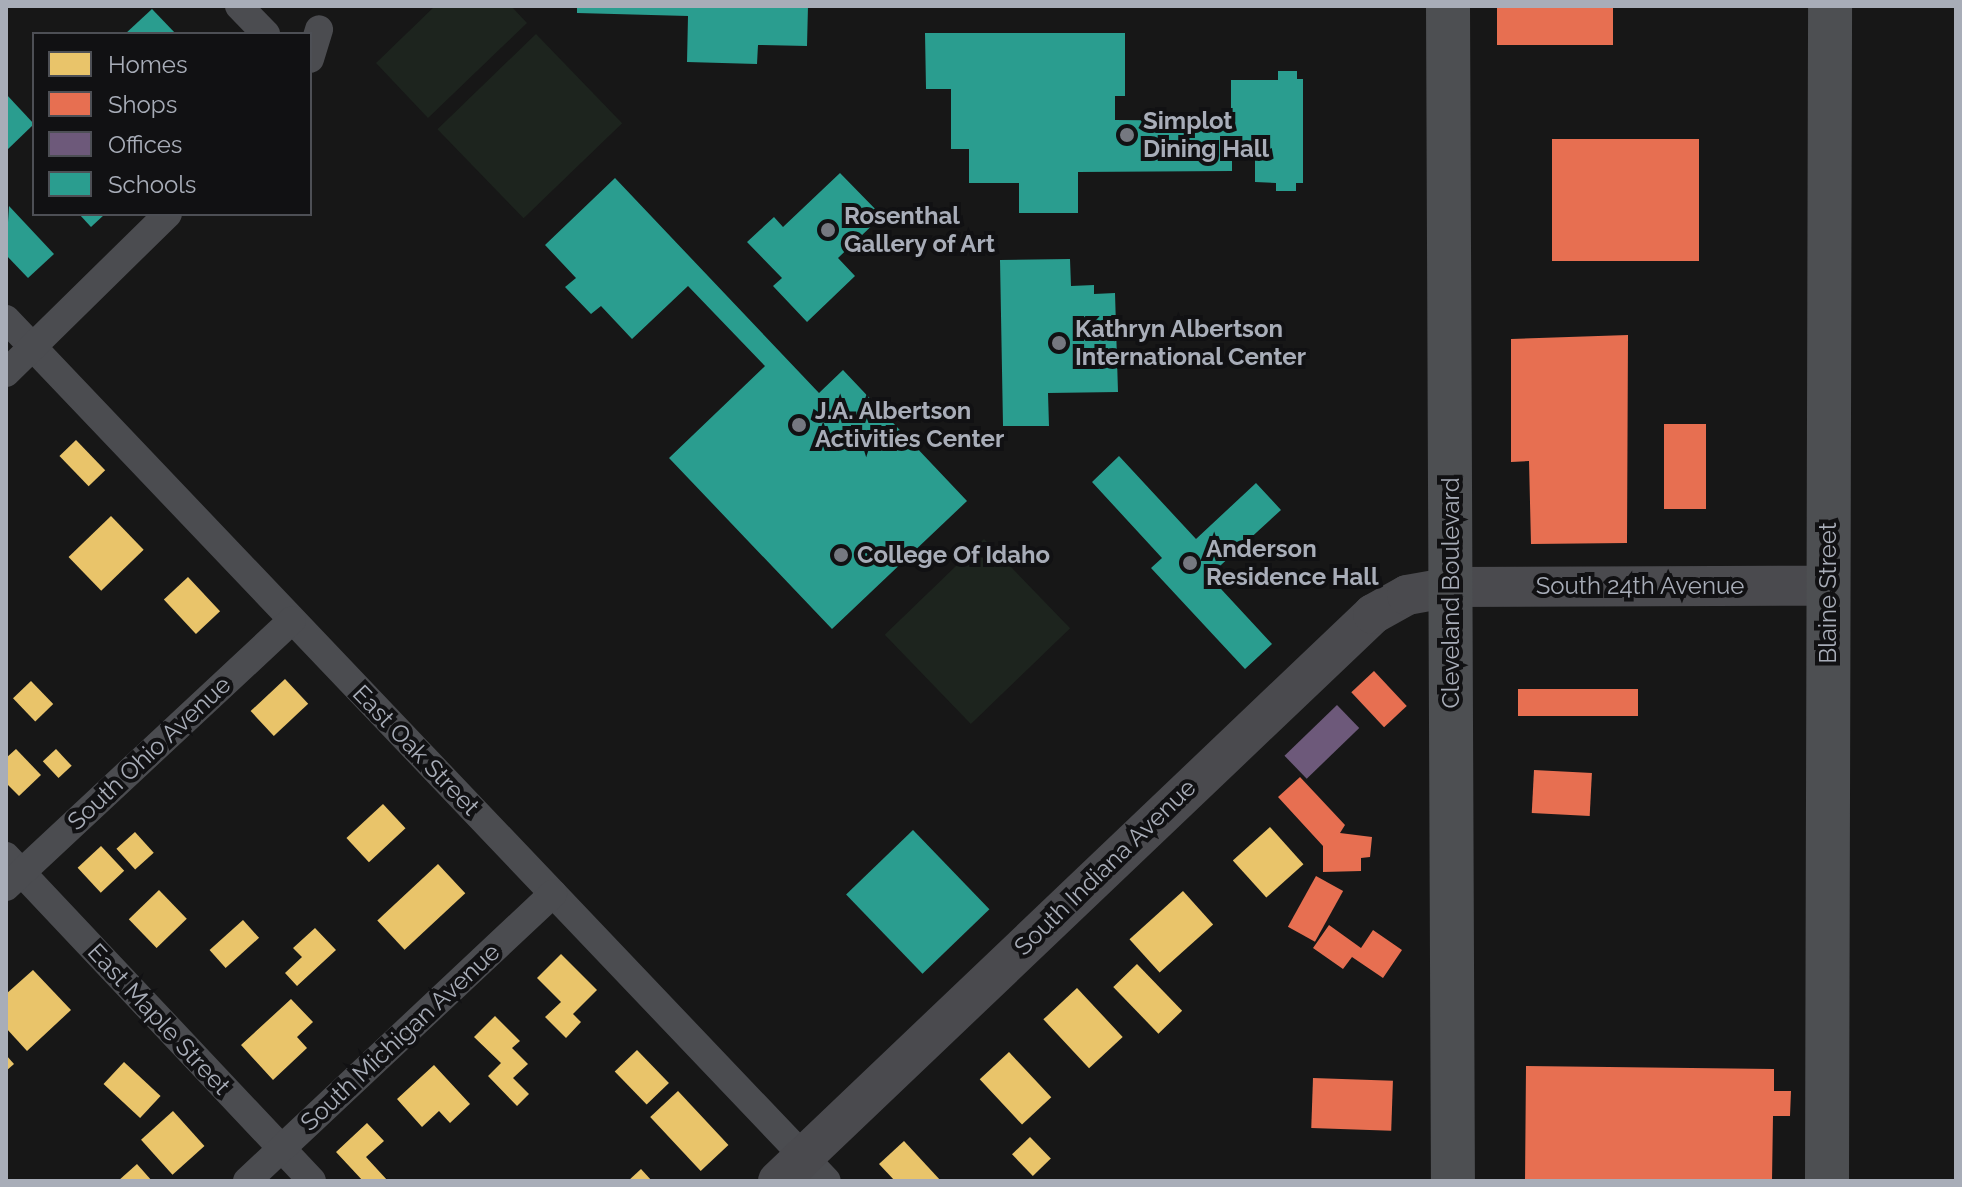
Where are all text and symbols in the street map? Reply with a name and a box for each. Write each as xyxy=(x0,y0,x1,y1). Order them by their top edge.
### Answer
legend xyxy=(32,32,312,216)
text: Homes xyxy=(108,50,188,79)
text: Shops xyxy=(108,90,177,119)
place label: Simplot Dining Hall xyxy=(1143,107,1269,163)
marker: Simplot Dining Hall xyxy=(1118,126,1136,144)
text: Offices xyxy=(108,130,182,159)
text: Schools xyxy=(108,170,196,199)
place label: Rosenthal Gallery of Art xyxy=(844,202,997,258)
marker: Rosenthal Gallery of Art xyxy=(819,221,837,239)
place label: Kathryn Albertson International Center xyxy=(1075,315,1307,371)
marker: Kathryn Albertson International Center xyxy=(1050,334,1068,352)
place label: J.A. Albertson Activities Center xyxy=(815,397,1004,453)
marker: J.A. Albertson Activities Center xyxy=(790,416,808,434)
street label: Cleveland Boulevard xyxy=(1437,477,1465,709)
street label: Blaine Street xyxy=(1814,522,1842,664)
place label: Anderson Residence Hall xyxy=(1206,535,1379,591)
place label: College Of Idaho xyxy=(857,541,1051,569)
marker: College Of Idaho xyxy=(832,546,850,564)
marker: Anderson Residence Hall xyxy=(1181,554,1199,572)
street label: South 24th Avenue xyxy=(1535,572,1745,600)
street label: South Ohio Avenue xyxy=(61,670,237,836)
street label: East Oak Street xyxy=(347,679,485,821)
street label: South Indiana Avenue xyxy=(1008,773,1202,961)
street label: South Michigan Avenue xyxy=(294,937,506,1137)
street label: East Maple Street xyxy=(82,938,236,1100)

